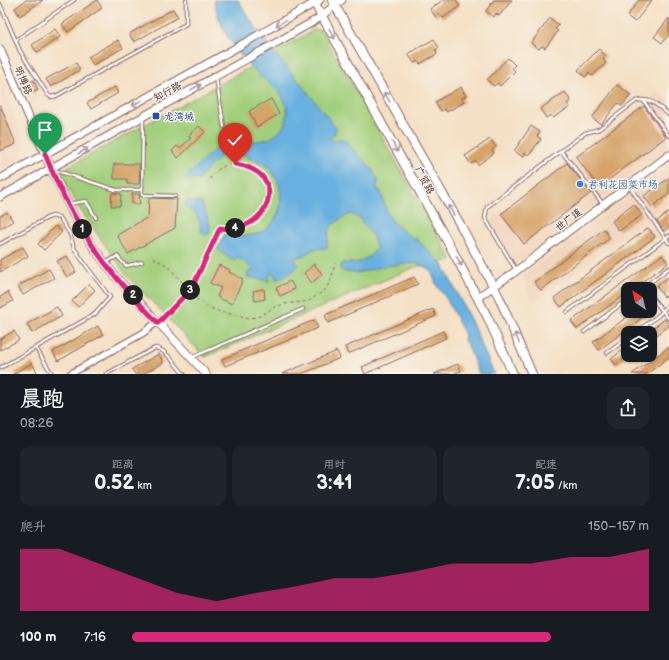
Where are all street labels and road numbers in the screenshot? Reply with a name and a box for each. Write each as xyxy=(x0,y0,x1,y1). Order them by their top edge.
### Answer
street label: 明博路 xyxy=(12,64,34,97)
street label: 知行路 xyxy=(151,80,184,104)
street label: 广贤路 xyxy=(412,164,437,197)
street label: 世广道 xyxy=(553,206,584,234)

